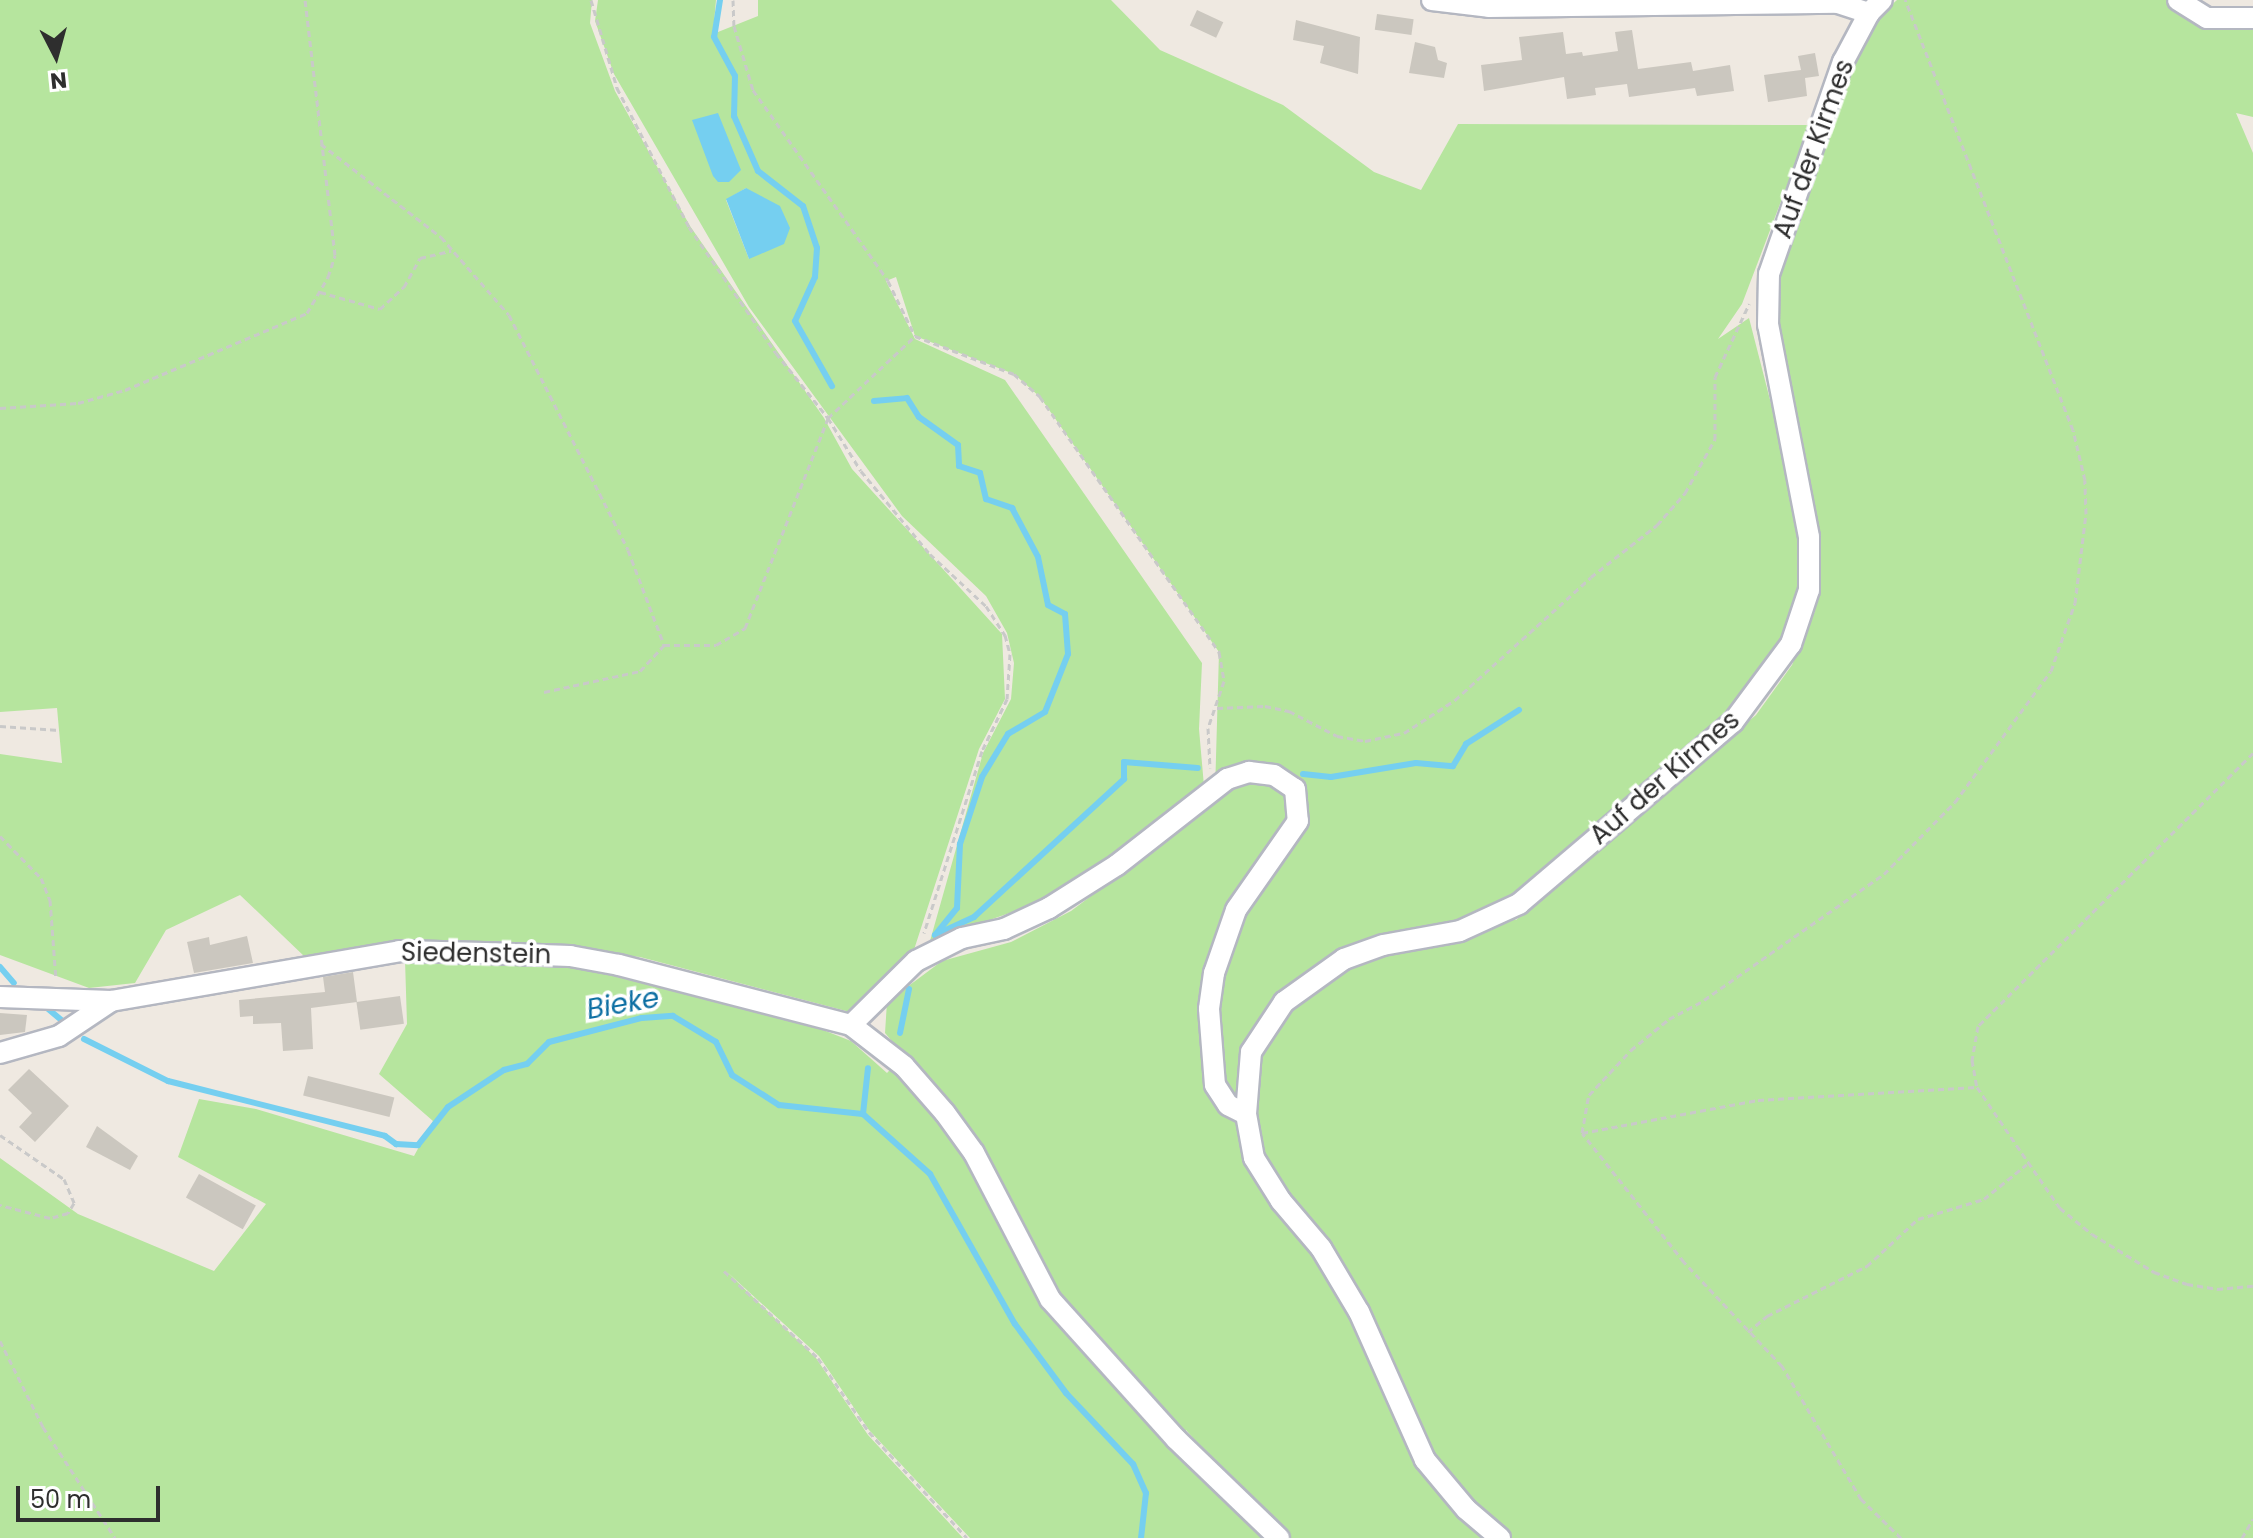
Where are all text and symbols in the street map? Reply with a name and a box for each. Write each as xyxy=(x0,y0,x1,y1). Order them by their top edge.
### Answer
north arrow xyxy=(16,16,96,96)
street label: Auf der Kirmes xyxy=(1767,55,1861,243)
text: N xyxy=(49,64,68,97)
street label: Auf der Kirmes xyxy=(1584,705,1746,851)
street label: Siedenstein xyxy=(401,937,551,971)
water label: Bieke xyxy=(584,981,662,1027)
scale bar xyxy=(20,1470,164,1520)
text: 50 m xyxy=(30,1483,91,1516)

